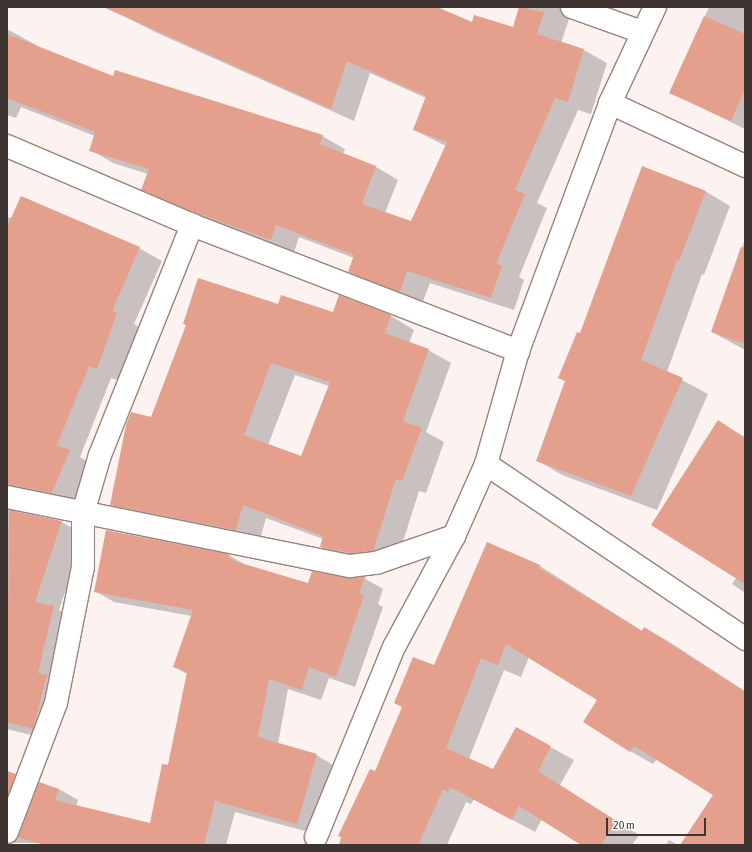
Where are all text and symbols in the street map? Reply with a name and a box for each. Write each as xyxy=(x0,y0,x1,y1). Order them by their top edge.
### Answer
scale bar xyxy=(608,810,708,836)
text: 20 m xyxy=(613,818,635,832)

